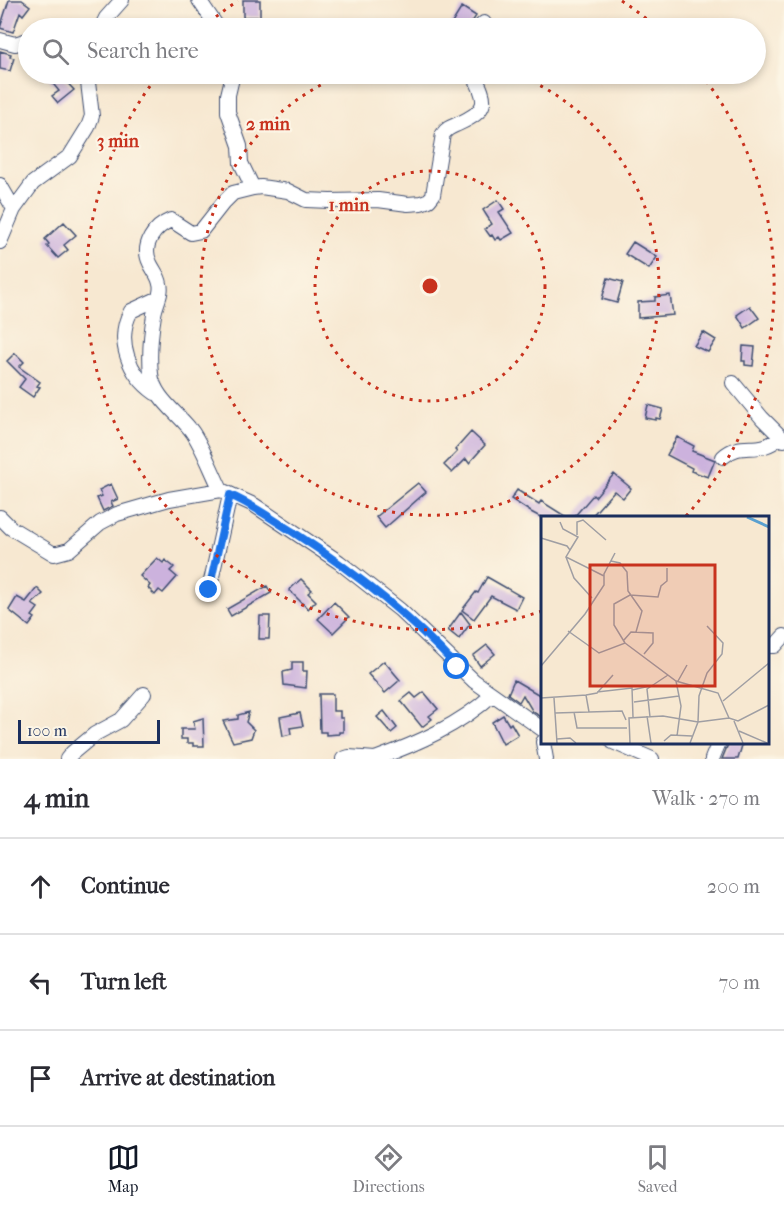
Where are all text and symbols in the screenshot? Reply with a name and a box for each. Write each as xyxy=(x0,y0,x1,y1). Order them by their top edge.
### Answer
search box xyxy=(18,18,766,84)
icon: search xyxy=(39,35,72,68)
text: Search here xyxy=(87,38,199,64)
text: 2 min xyxy=(246,114,290,135)
text: 3 min xyxy=(97,131,140,152)
text: 1 min xyxy=(328,195,370,216)
centre of rings xyxy=(420,276,440,296)
inset map xyxy=(541,516,769,744)
route end xyxy=(195,576,221,602)
route start xyxy=(443,653,469,679)
scale bar xyxy=(18,717,160,744)
text: 100 m xyxy=(27,721,67,740)
text: 4 min xyxy=(24,783,89,814)
text: Walk · 270 m xyxy=(652,787,760,810)
icon: ahead xyxy=(24,870,57,903)
text: Continue xyxy=(81,873,170,899)
text: 200 m xyxy=(707,875,760,898)
icon: left xyxy=(24,966,57,999)
text: Turn left xyxy=(81,969,167,995)
text: 70 m xyxy=(718,971,760,994)
icon: arrive xyxy=(24,1062,57,1095)
text: Arrive at destination xyxy=(81,1065,275,1091)
tab: Map xyxy=(107,1141,140,1196)
tab: Directions xyxy=(353,1141,425,1196)
tab: Saved xyxy=(638,1141,677,1196)

